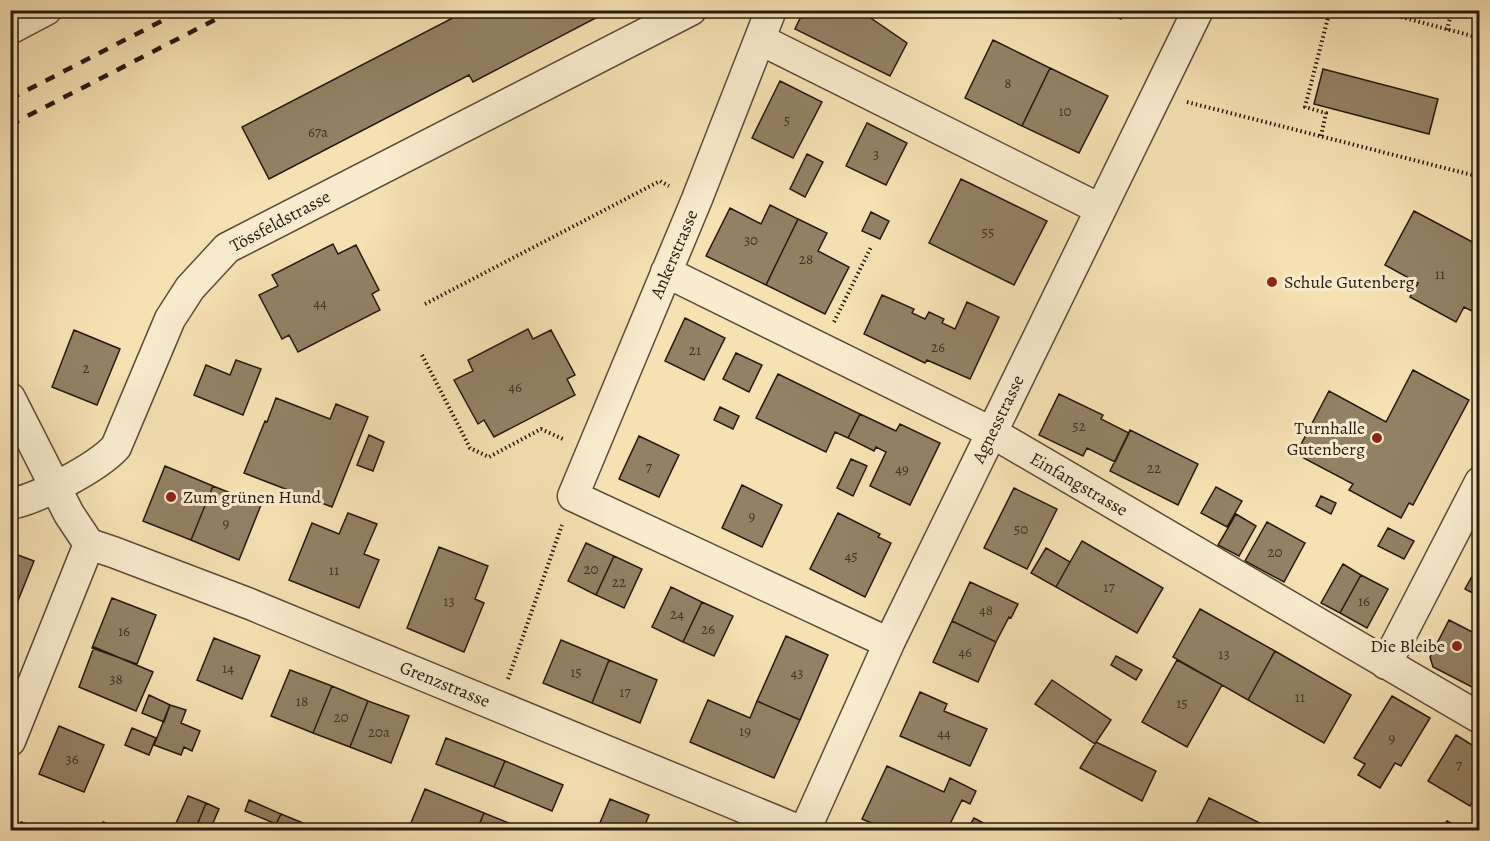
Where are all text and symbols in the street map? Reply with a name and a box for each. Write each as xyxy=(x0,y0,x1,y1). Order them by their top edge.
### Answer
house number: 8 xyxy=(1004,73,1012,93)
house number: 10 xyxy=(1058,101,1072,121)
house number: 5 xyxy=(784,110,790,130)
house number: 67a xyxy=(308,122,328,142)
house number: 3 xyxy=(873,144,879,164)
street label: Tössfeldstrasse xyxy=(225,184,335,258)
street label: Ankerstrasse xyxy=(644,206,703,303)
house number: 55 xyxy=(982,222,994,242)
house number: 30 xyxy=(744,230,758,250)
house number: 28 xyxy=(799,249,813,269)
house number: 11 xyxy=(1435,264,1445,284)
place label: Schule Gutenberg xyxy=(1284,270,1415,294)
marker: Schule Gutenberg xyxy=(1265,275,1279,289)
house number: 44 xyxy=(313,293,327,313)
house number: 26 xyxy=(931,337,945,357)
house number: 21 xyxy=(689,340,701,360)
house number: 2 xyxy=(82,358,90,378)
street label: Agnesstrasse xyxy=(966,371,1030,468)
house number: 46 xyxy=(508,377,522,397)
house number: 52 xyxy=(1072,416,1086,436)
place label: Turnhalle Gutenberg xyxy=(1287,416,1365,461)
marker: Turnhalle Gutenberg xyxy=(1370,431,1384,445)
street label: Einfangstrasse xyxy=(1026,446,1132,522)
house number: 7 xyxy=(646,457,653,477)
house number: 22 xyxy=(1147,458,1161,478)
house number: 49 xyxy=(895,459,909,479)
place label: Zum grünen Hund xyxy=(183,485,322,509)
marker: Zum grünen Hund xyxy=(164,490,178,504)
house number: 9 xyxy=(749,506,756,526)
house number: 9 xyxy=(223,513,230,533)
house number: 50 xyxy=(1014,519,1028,539)
house number: 20 xyxy=(1267,542,1283,562)
house number: 45 xyxy=(844,546,858,566)
house number: 20 xyxy=(583,559,599,579)
house number: 11 xyxy=(329,560,339,580)
house number: 22 xyxy=(612,572,626,592)
house number: 17 xyxy=(1103,577,1115,597)
house number: 13 xyxy=(443,591,455,611)
house number: 16 xyxy=(1358,591,1370,611)
house number: 48 xyxy=(979,600,993,620)
house number: 24 xyxy=(670,604,684,624)
house number: 26 xyxy=(701,619,715,639)
house number: 16 xyxy=(118,621,130,641)
place label: Die Bleibe xyxy=(1370,634,1445,658)
marker: Die Bleibe xyxy=(1450,639,1464,653)
house number: 46 xyxy=(958,642,972,662)
house number: 13 xyxy=(1218,644,1230,664)
street label: Grenzstrasse xyxy=(396,655,494,713)
house number: 14 xyxy=(222,658,234,678)
house number: 15 xyxy=(570,662,582,682)
house number: 43 xyxy=(790,663,804,683)
house number: 38 xyxy=(109,669,123,689)
house number: 17 xyxy=(619,682,631,702)
house number: 11 xyxy=(1295,687,1305,707)
house number: 18 xyxy=(296,691,308,711)
house number: 15 xyxy=(1176,693,1188,713)
house number: 20 xyxy=(333,707,349,727)
house number: 19 xyxy=(739,721,751,741)
house number: 20a xyxy=(368,722,390,742)
house number: 44 xyxy=(937,723,951,743)
house number: 9 xyxy=(1389,728,1396,748)
house number: 36 xyxy=(65,749,79,769)
house number: 7 xyxy=(1456,755,1463,775)

